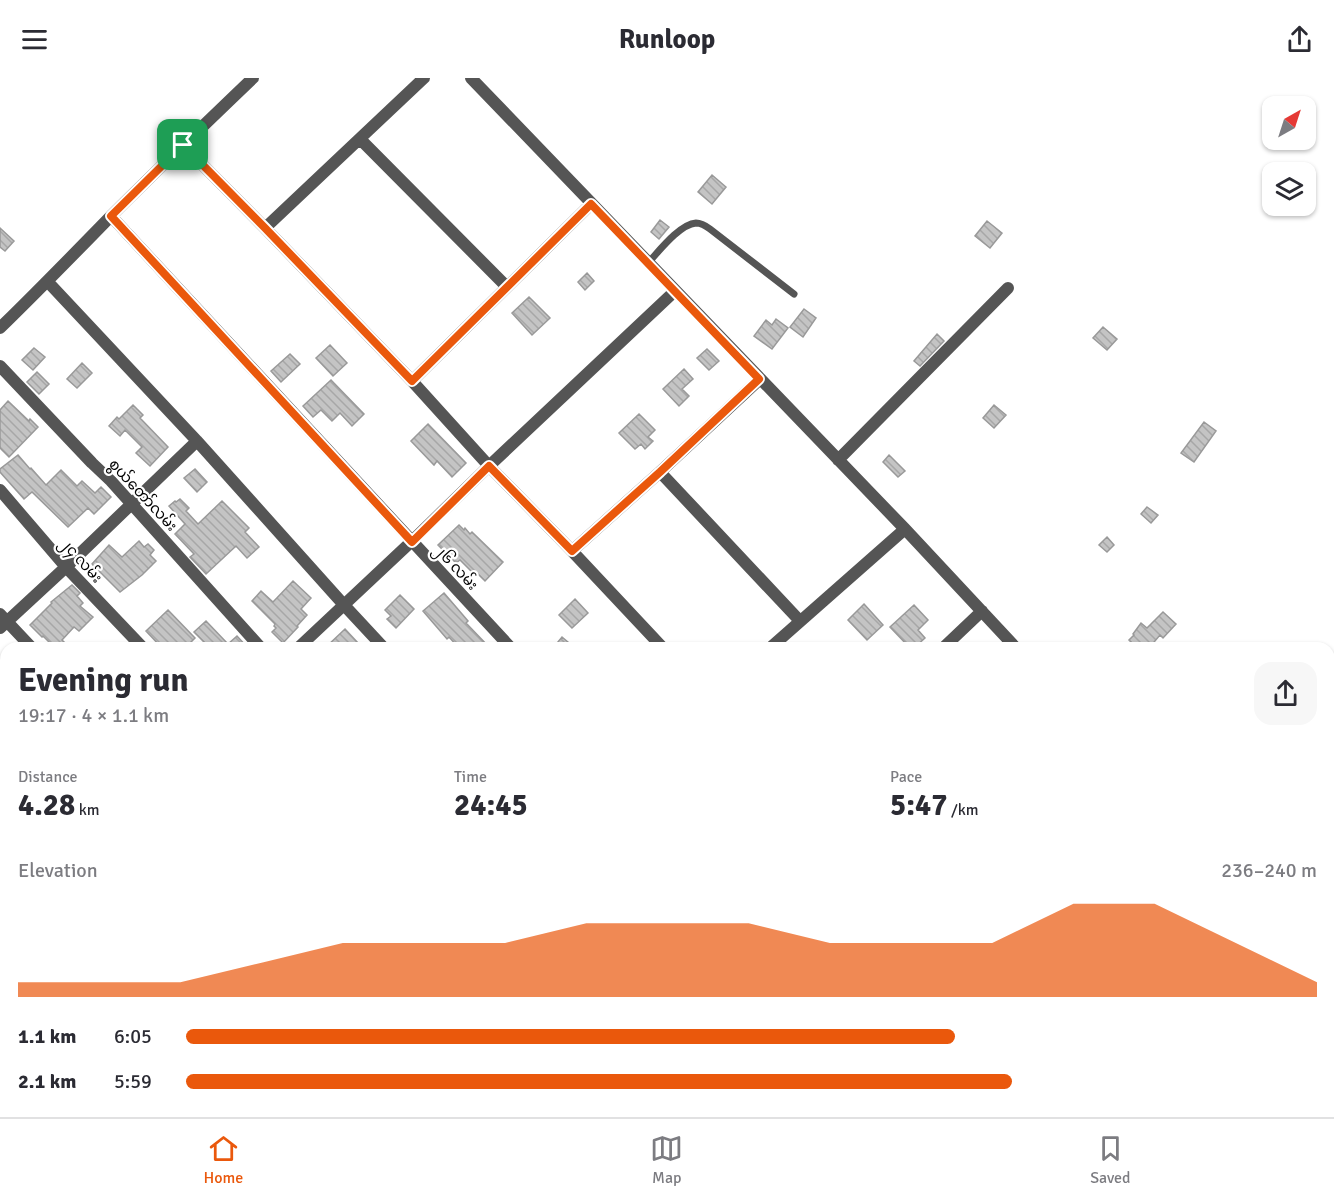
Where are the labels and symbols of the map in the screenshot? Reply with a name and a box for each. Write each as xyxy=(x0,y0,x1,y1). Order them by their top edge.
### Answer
north arrow xyxy=(1262,96,1316,150)
pin xyxy=(157,119,208,170)
street label: စွယ်တော်လမ်း xyxy=(104,454,182,536)
street label: ၂၄ လမ်း xyxy=(54,533,107,588)
street label: ၂၆ လမ်း xyxy=(428,540,483,596)

